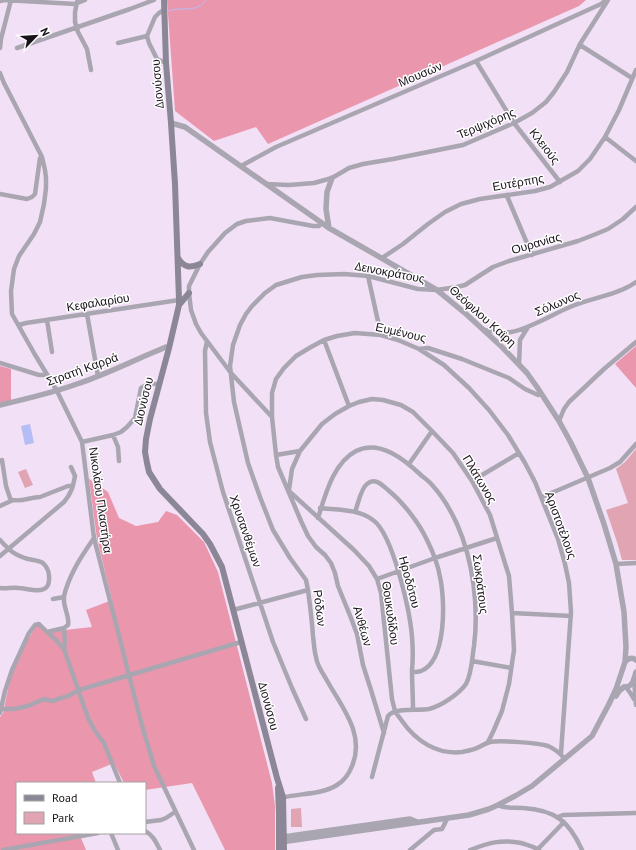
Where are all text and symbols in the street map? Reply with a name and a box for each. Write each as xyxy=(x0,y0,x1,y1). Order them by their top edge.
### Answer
north arrow xyxy=(16,16,56,56)
text: N xyxy=(37,26,53,38)
street label: Μουσών xyxy=(396,58,444,90)
street label: Διονύσου xyxy=(147,59,167,109)
street label: Τερψιχόρης xyxy=(455,104,517,142)
street label: Κλειούς xyxy=(526,125,564,167)
street label: Ευτέρπης xyxy=(491,170,545,194)
street label: Ουρανίας xyxy=(509,229,563,257)
street label: Δεινοκράτους xyxy=(354,258,426,286)
street label: Θεόφιλου Καϊρη xyxy=(446,282,520,350)
street label: Σόλωνος xyxy=(532,287,582,319)
street label: Κεφαλαρίου xyxy=(65,290,131,314)
street label: Ευμένους xyxy=(374,319,428,345)
street label: Στρατή Καρρά xyxy=(44,349,120,389)
street label: Διονύσου xyxy=(130,375,156,427)
street label: Νικολάου Πλαστήρα xyxy=(86,446,116,554)
street label: Πλάτωνος xyxy=(460,452,500,506)
street label: Αριστοτέλους xyxy=(542,489,580,561)
street label: Χρυσανθέμων xyxy=(227,493,265,569)
street label: Σωκράτους xyxy=(470,553,492,615)
street label: Ηροδότου xyxy=(396,554,424,610)
street label: Θουκυδίδου xyxy=(379,580,403,646)
street label: Ρόδων xyxy=(310,589,330,627)
street label: Ανθέων xyxy=(350,604,376,648)
street label: Διονύσου xyxy=(255,680,283,732)
legend xyxy=(16,782,146,834)
text: Road xyxy=(52,790,77,805)
text: Park xyxy=(52,810,74,825)

